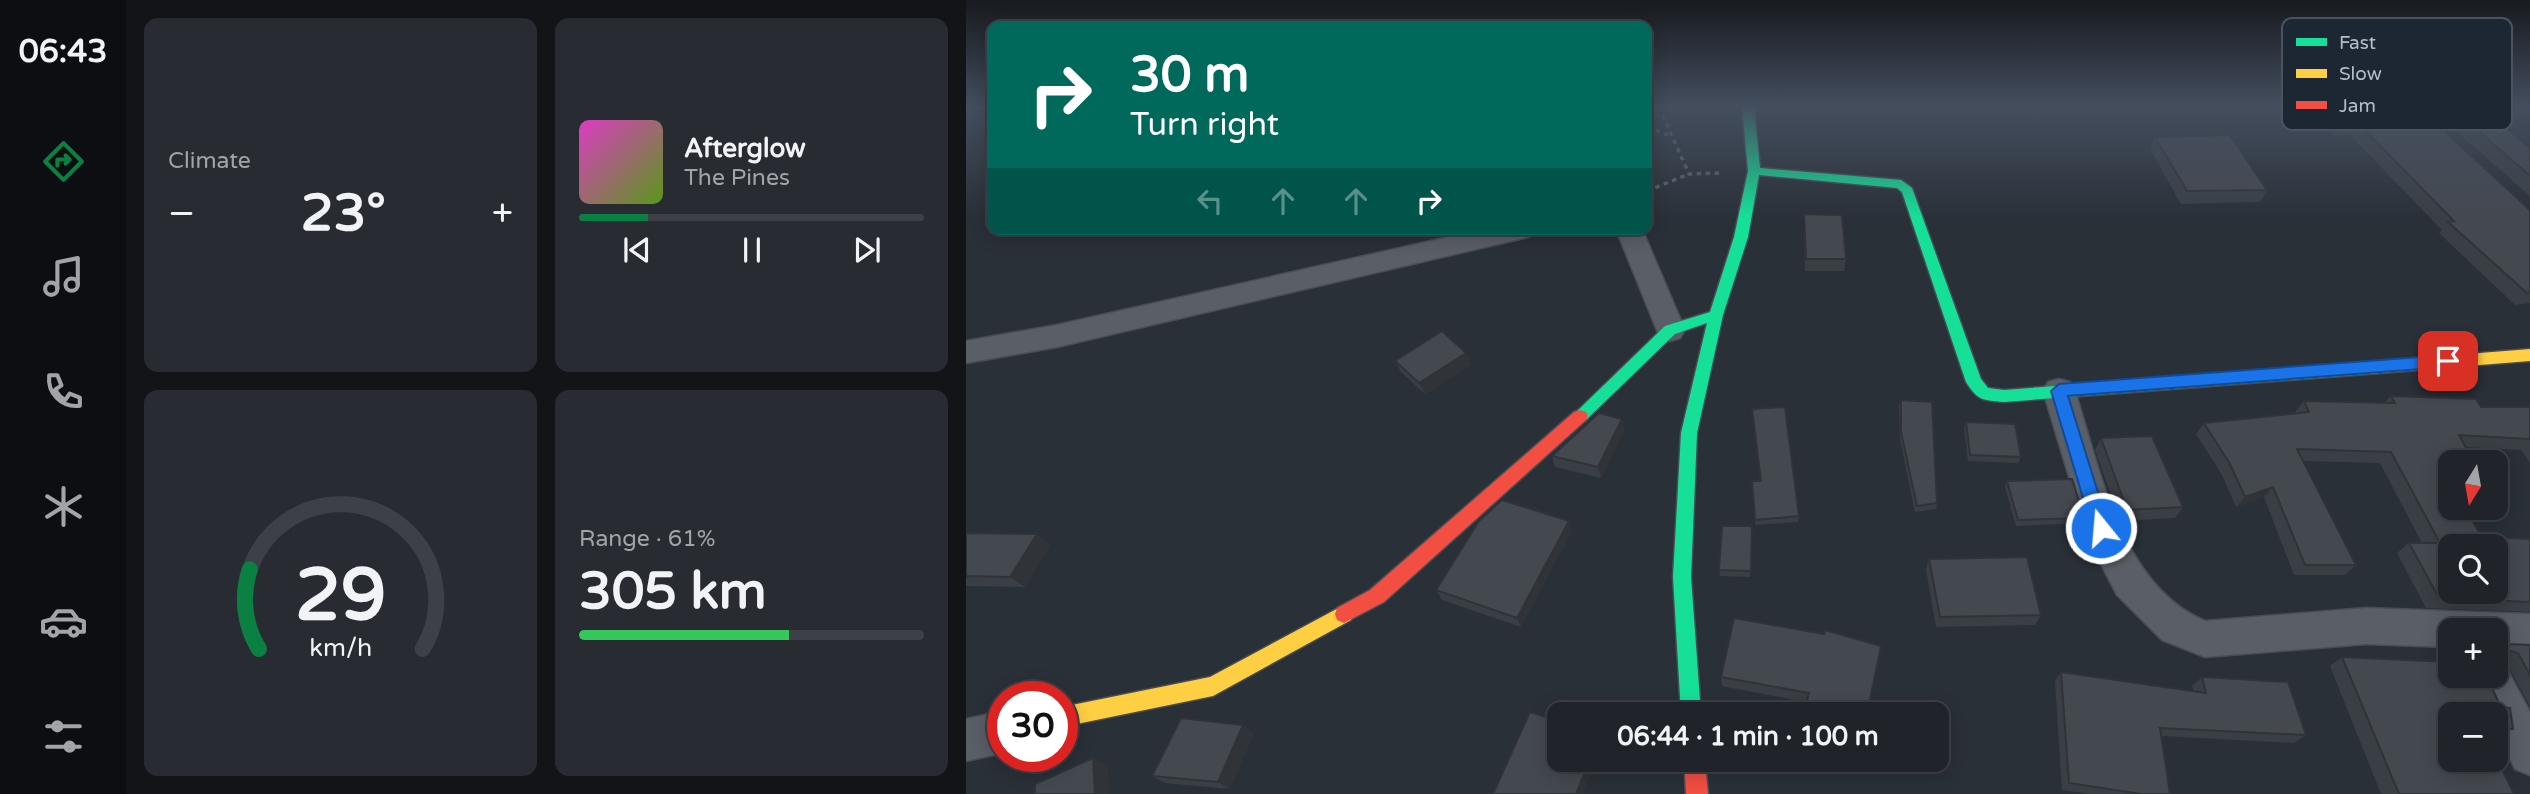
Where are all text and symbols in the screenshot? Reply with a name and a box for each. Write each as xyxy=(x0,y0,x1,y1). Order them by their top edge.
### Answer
legend xyxy=(2282,18,2512,130)
text: Fast xyxy=(2339,32,2376,54)
text: 06:43 xyxy=(19,33,107,71)
text: 30 m xyxy=(1130,46,1249,105)
icon: right xyxy=(1015,49,1106,140)
text: Slow xyxy=(2339,63,2382,85)
text: Jam xyxy=(2339,95,2376,117)
text: Turn right xyxy=(1130,106,1279,144)
text: Afterglow xyxy=(684,133,806,164)
icon: directions xyxy=(39,137,88,186)
text: Climate xyxy=(168,147,251,175)
text: The Pines xyxy=(684,164,790,192)
text: 23° xyxy=(301,182,386,245)
icon: left xyxy=(1191,182,1229,220)
icon: ahead xyxy=(1264,182,1302,220)
icon: ahead xyxy=(1337,182,1375,220)
icon: right xyxy=(1410,182,1448,220)
text: − xyxy=(168,191,195,237)
text: + xyxy=(492,191,513,237)
icon: previous xyxy=(618,231,656,269)
icon: pause xyxy=(733,231,771,269)
icon: next xyxy=(848,231,886,269)
icon: music xyxy=(39,252,88,301)
pin xyxy=(2418,331,2478,391)
icon: arrive xyxy=(2429,342,2467,380)
icon: phone xyxy=(39,367,88,416)
north arrow xyxy=(2438,450,2508,520)
map controls xyxy=(2438,450,2508,772)
icon: climate xyxy=(39,482,88,531)
position arrow xyxy=(2064,491,2138,565)
text: Range · 61% xyxy=(579,525,715,553)
button: search xyxy=(2438,534,2508,604)
text: 29 xyxy=(295,552,386,640)
text: 305 km xyxy=(579,560,767,623)
icon: car xyxy=(39,597,88,646)
button: + xyxy=(2438,618,2508,688)
text: km/h xyxy=(309,633,372,663)
speed limit sign: 30 xyxy=(987,681,1078,772)
button: − xyxy=(2438,702,2508,772)
icon: filters xyxy=(39,712,88,761)
text: 06:44 · 1 min · 100 m xyxy=(1617,721,1879,752)

